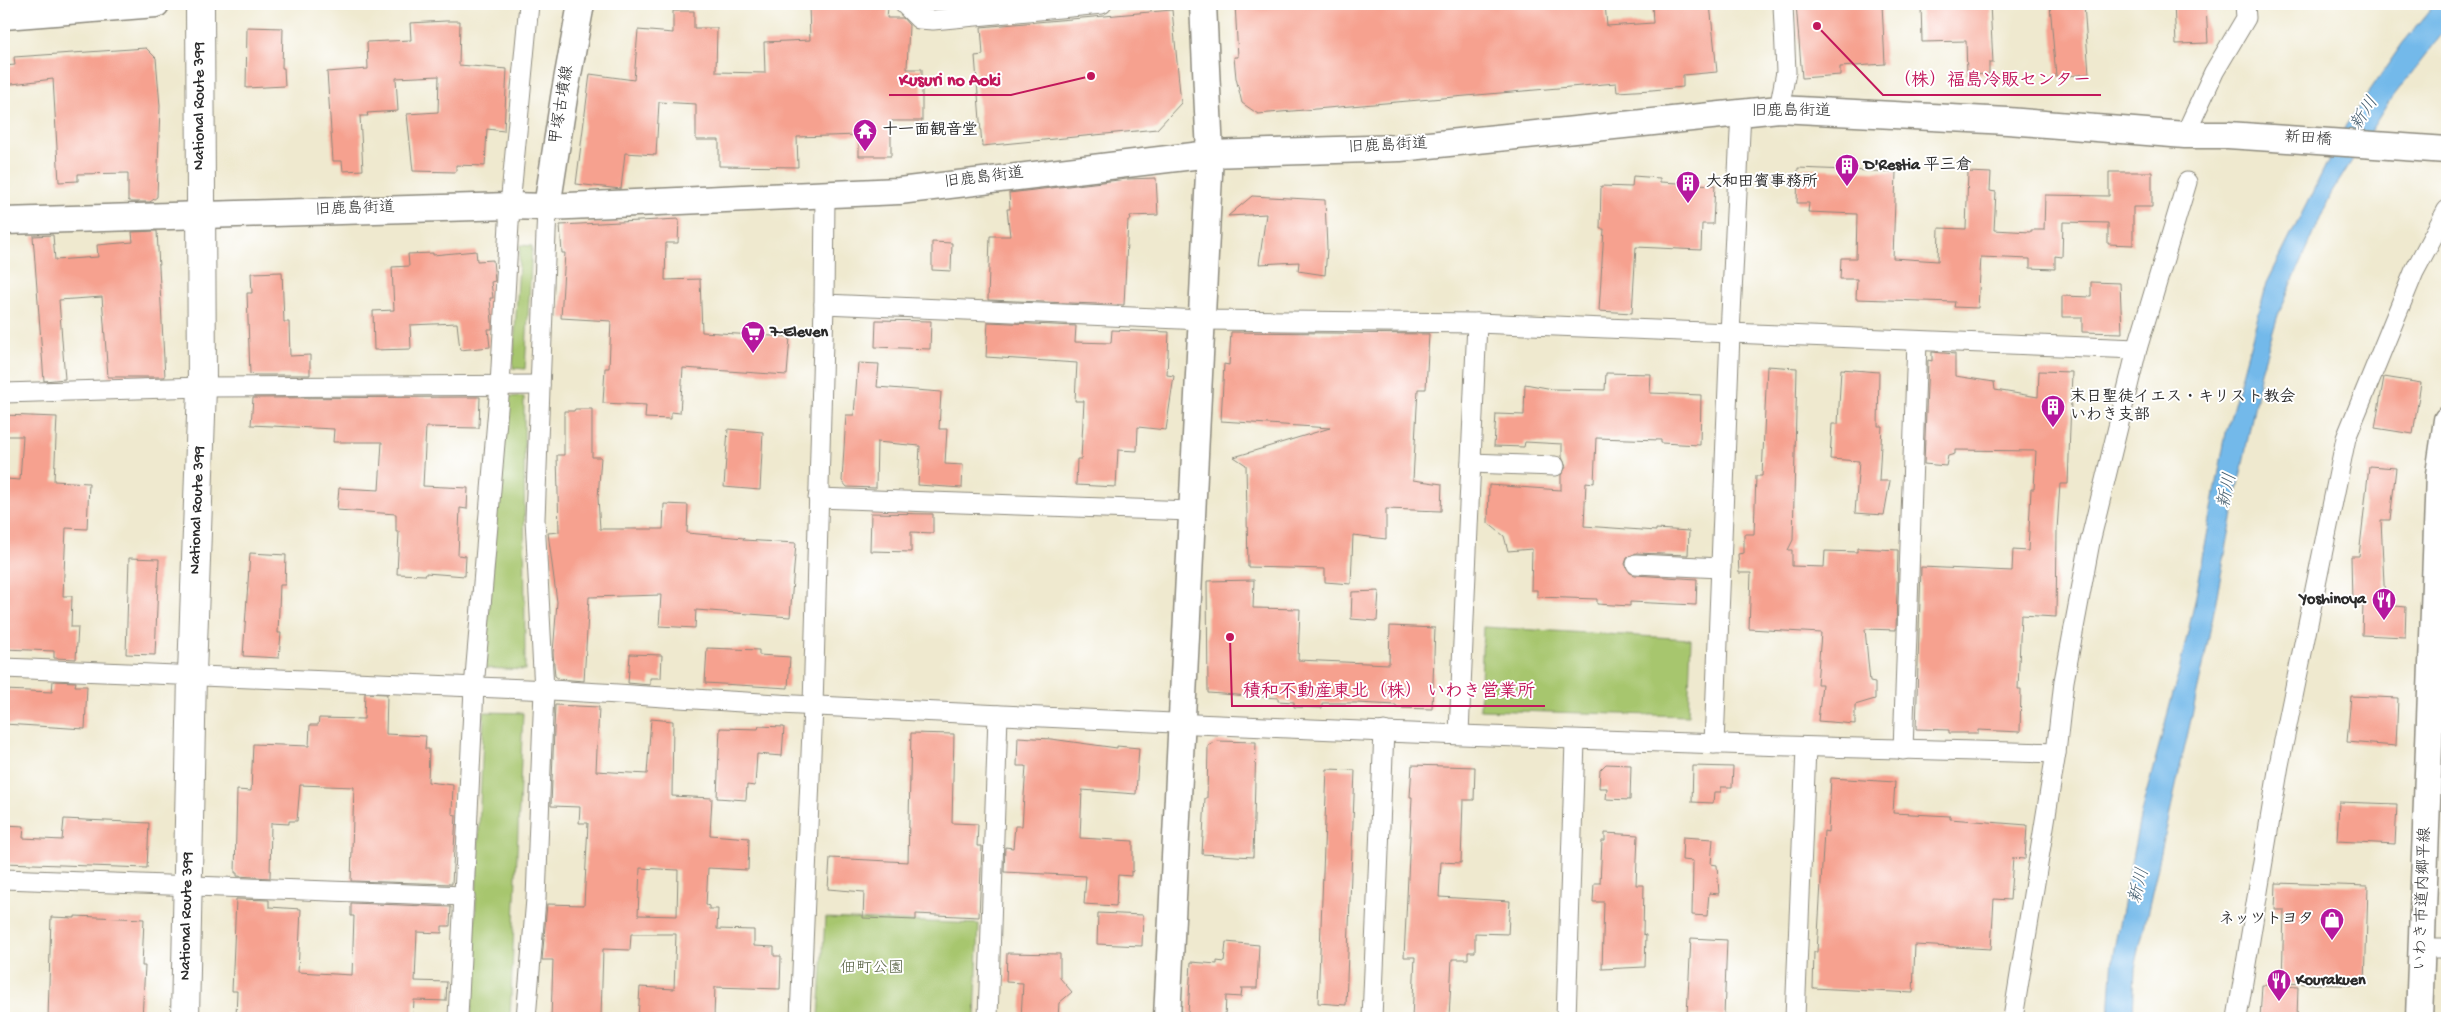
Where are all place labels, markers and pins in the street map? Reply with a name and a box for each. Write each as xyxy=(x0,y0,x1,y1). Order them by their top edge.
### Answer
callout: Kusuri no Aoki xyxy=(889,62,1011,95)
callout: （株）福島冷販センター xyxy=(1883,62,2101,95)
temple icon: 十一面観音堂 xyxy=(852,118,878,152)
place label: 十一面観音堂 xyxy=(882,120,978,141)
building icon: D'Restia 平三倉 xyxy=(1834,153,1860,187)
place label: D'Restia 平三倉 xyxy=(1862,156,1972,176)
building icon: 大和田賓事務所 xyxy=(1675,170,1701,204)
place label: 大和田賓事務所 xyxy=(1706,172,1818,193)
supermarket icon: 7-Eleven xyxy=(740,320,766,354)
place label: 7-Eleven xyxy=(769,324,828,343)
place label: 末日聖徒イエス・キリスト教会 いわき支部 xyxy=(2070,387,2295,426)
building icon: 末日聖徒イエス・キリスト教会 いわき支部 xyxy=(2040,394,2066,428)
restaurant icon: Yoshinoya xyxy=(2371,587,2397,621)
place label: Yoshinoya xyxy=(2298,591,2367,610)
callout: 積和不動産東北（株） いわき営業所 xyxy=(1232,673,1545,706)
shop icon: ネッツトヨタ xyxy=(2319,907,2345,941)
place label: ネッツトヨタ xyxy=(2219,910,2314,930)
restaurant icon: Kourakuen xyxy=(2266,968,2292,1002)
place label: Kourakuen xyxy=(2295,972,2366,991)

